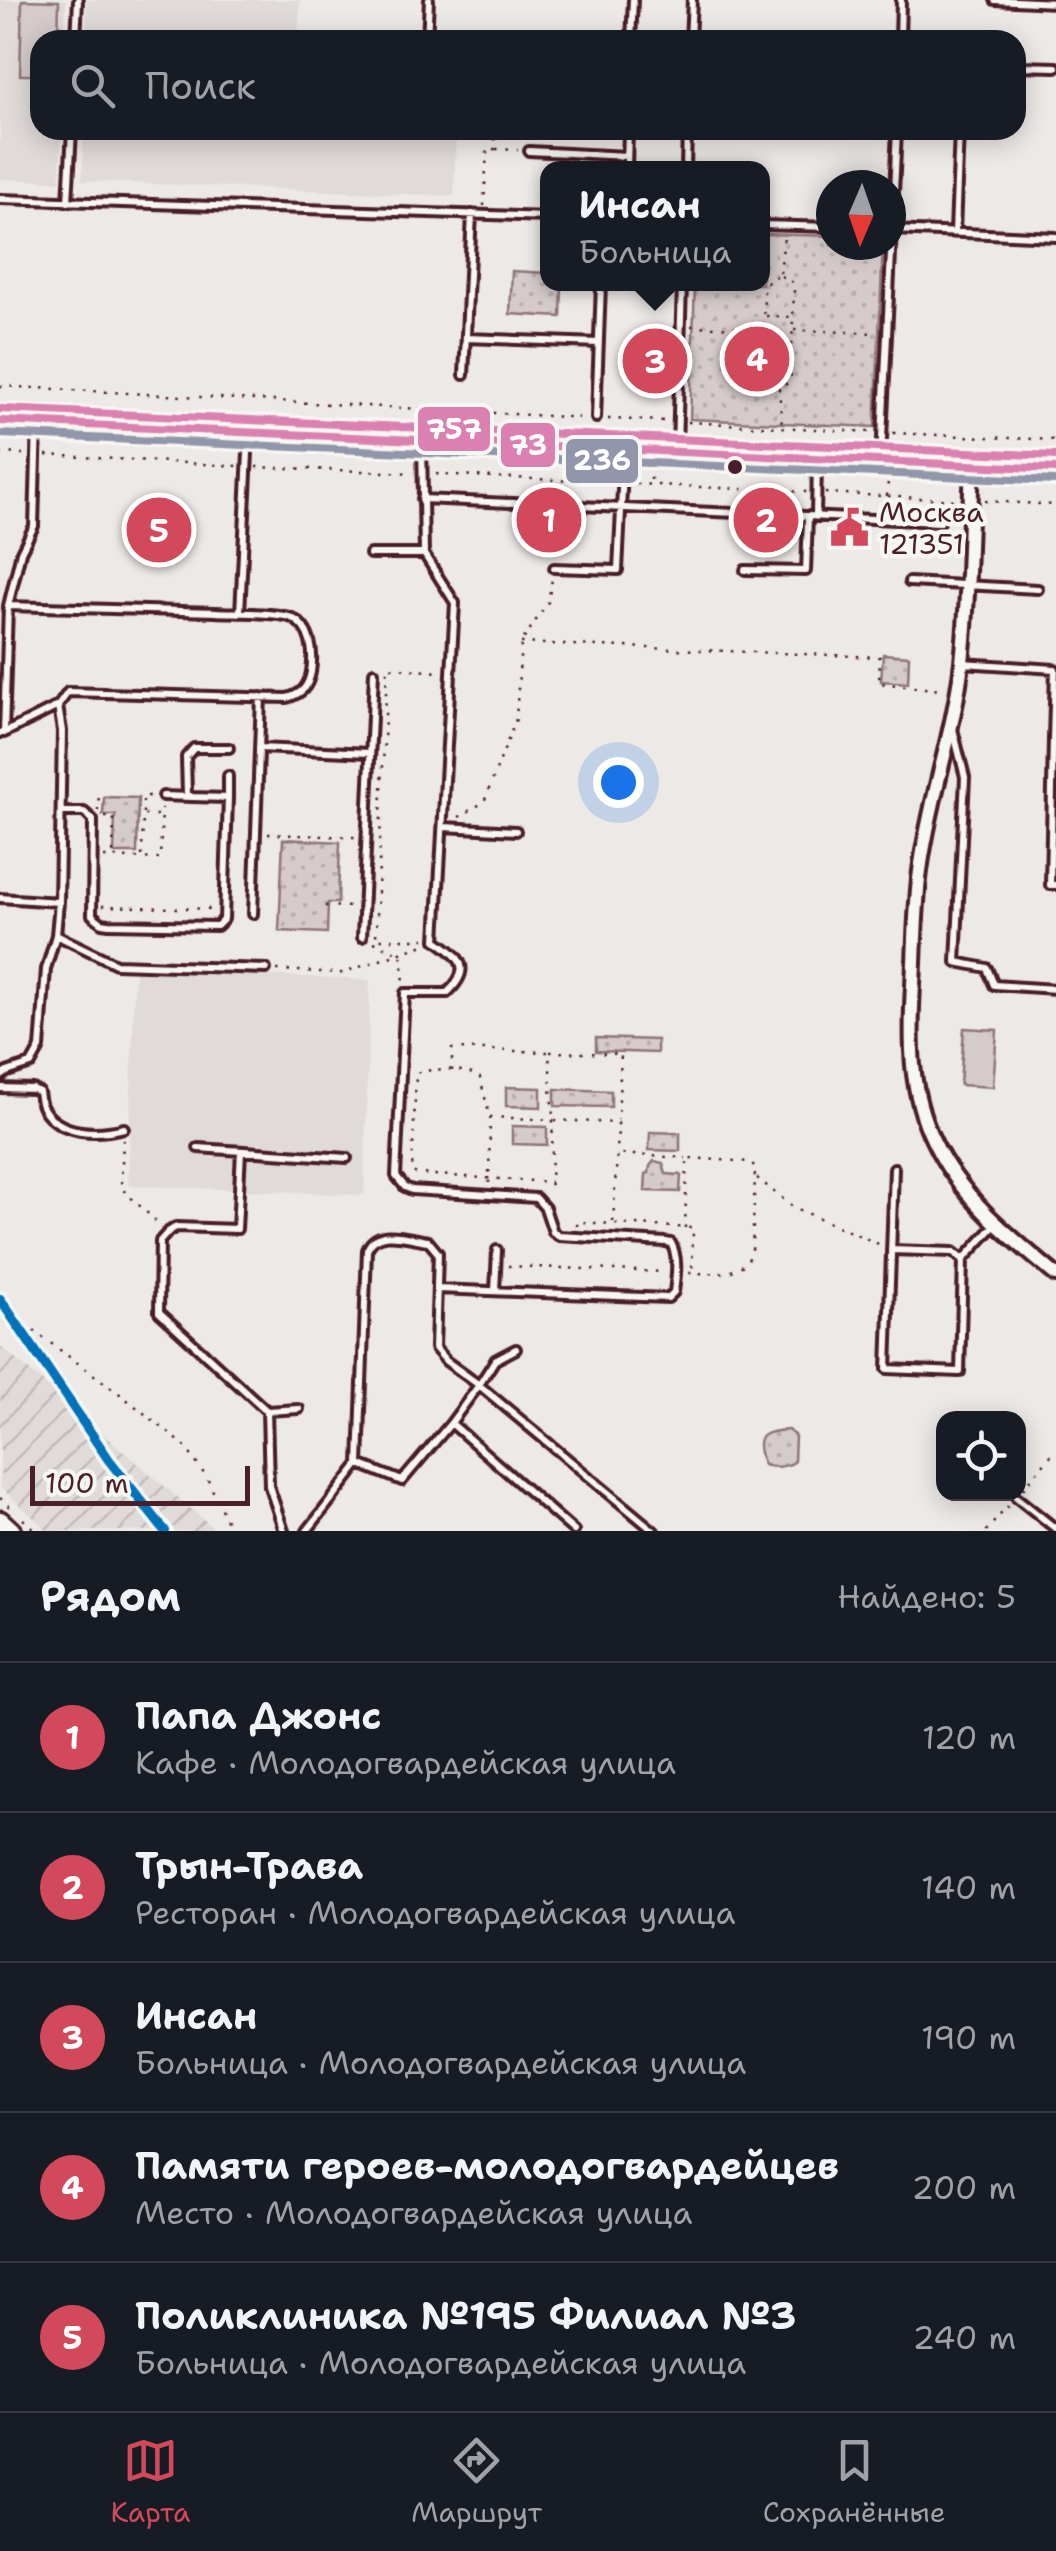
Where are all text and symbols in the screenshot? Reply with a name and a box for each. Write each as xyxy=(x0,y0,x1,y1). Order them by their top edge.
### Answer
search box xyxy=(30,30,1026,140)
icon: search xyxy=(65,58,120,113)
text: Поиск xyxy=(145,60,256,111)
popup xyxy=(540,161,770,291)
north arrow xyxy=(816,170,906,260)
text: Инсан xyxy=(579,179,701,230)
text: Больница xyxy=(579,230,731,273)
pin: 4 xyxy=(724,322,790,396)
pin: 3 xyxy=(622,324,688,398)
line badge: 757 xyxy=(416,405,492,453)
text: 757 xyxy=(426,410,482,448)
line badge: 73 xyxy=(499,421,557,469)
text: 73 xyxy=(509,426,547,464)
line badge: 236 xyxy=(564,437,640,485)
text: 236 xyxy=(573,441,631,479)
unlabelled marker xyxy=(725,457,745,477)
pin: 1 xyxy=(516,482,582,558)
pin: 2 xyxy=(734,482,798,558)
pin: 5 xyxy=(126,492,192,568)
place label: Москва 121351 xyxy=(879,493,984,563)
public building icon: Москва 121351 xyxy=(828,507,870,549)
your location xyxy=(593,757,644,808)
map controls xyxy=(936,1411,1026,1501)
button: locate xyxy=(936,1411,1026,1501)
scale bar xyxy=(30,1461,250,1506)
text: 100 m xyxy=(45,1464,129,1502)
text: Рядом xyxy=(40,1568,181,1624)
text: Найдено: 5 xyxy=(837,1575,1016,1618)
text: Папа Джонс xyxy=(135,1690,382,1741)
text: 1 xyxy=(65,1716,80,1759)
text: 120 m xyxy=(922,1716,1016,1759)
text: Кафе · Молодогвардейская улица xyxy=(135,1741,676,1784)
text: Трын-Трава xyxy=(135,1840,363,1891)
text: 2 xyxy=(61,1866,84,1909)
text: 140 m xyxy=(921,1866,1016,1909)
text: Ресторан · Молодогвардейская улица xyxy=(135,1891,735,1934)
text: Инсан xyxy=(135,1990,257,2041)
text: 3 xyxy=(61,2016,84,2059)
text: 190 m xyxy=(921,2016,1016,2059)
text: Больница · Молодогвардейская улица xyxy=(135,2041,746,2084)
text: Памяти героев-молодогвардейцев xyxy=(135,2140,839,2191)
text: 4 xyxy=(61,2166,84,2209)
text: 200 m xyxy=(912,2166,1016,2209)
text: Место · Молодогвардейская улица xyxy=(135,2191,692,2234)
text: Поликлиника №195 Филиал №3 xyxy=(135,2290,796,2341)
text: 5 xyxy=(62,2316,83,2359)
text: 240 m xyxy=(913,2316,1016,2359)
text: Больница · Молодогвардейская улица xyxy=(135,2341,746,2384)
tab: Карта xyxy=(110,2433,191,2531)
tab: Маршрут xyxy=(411,2433,542,2531)
tab: Сохранённые xyxy=(763,2433,946,2531)

